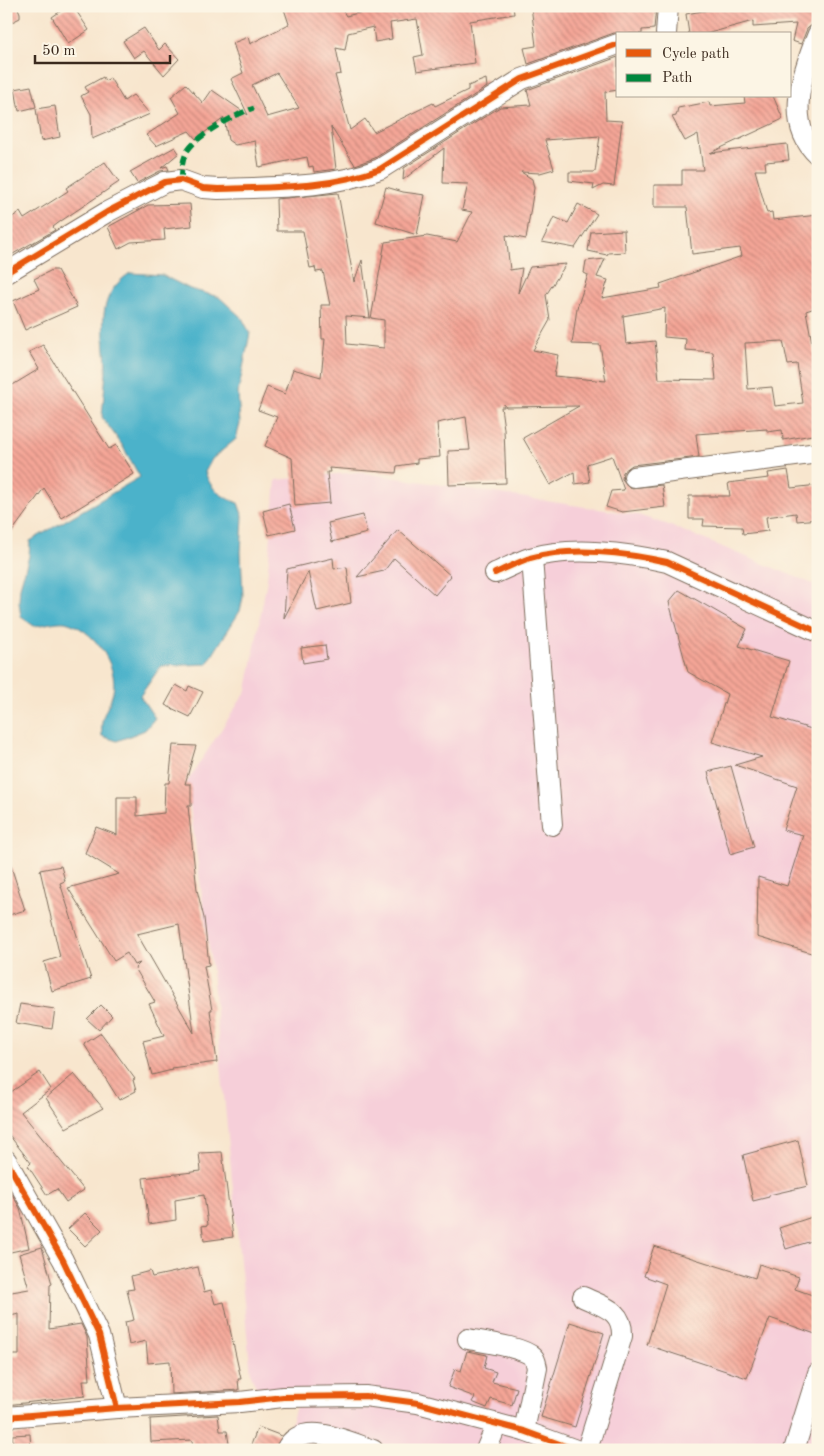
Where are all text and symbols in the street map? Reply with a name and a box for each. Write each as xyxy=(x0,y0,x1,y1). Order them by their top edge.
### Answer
scale bar xyxy=(35,32,170,64)
legend xyxy=(616,32,792,98)
text: 50 m xyxy=(42,44,76,59)
text: Cycle path xyxy=(662,47,730,62)
text: Path xyxy=(662,71,692,86)

